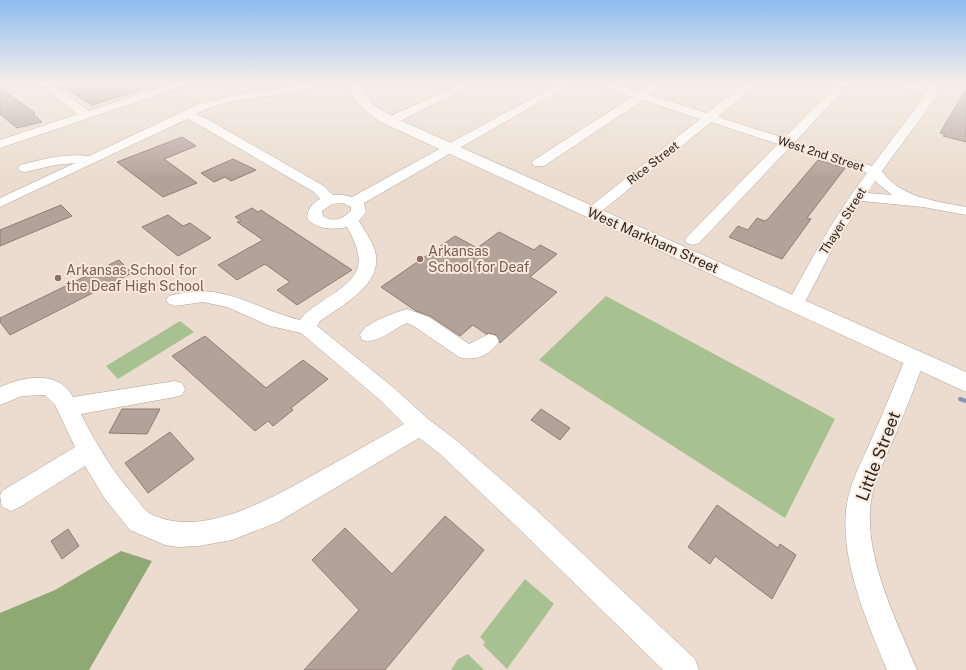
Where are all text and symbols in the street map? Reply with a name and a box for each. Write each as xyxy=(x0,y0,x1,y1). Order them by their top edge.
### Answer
street label: West 2nd Street xyxy=(776,133,866,175)
street label: Rice Street xyxy=(624,138,682,188)
street label: Thayer Street xyxy=(817,185,869,257)
street label: West Markham Street xyxy=(585,204,721,276)
place label: Arkansas School for Deaf xyxy=(428,243,530,275)
marker: Arkansas School for Deaf xyxy=(415,254,425,264)
place label: Arkansas School for the Deaf High School xyxy=(66,262,204,294)
marker: Arkansas School for the Deaf High School xyxy=(53,273,63,283)
street label: Little Street xyxy=(852,408,904,504)

